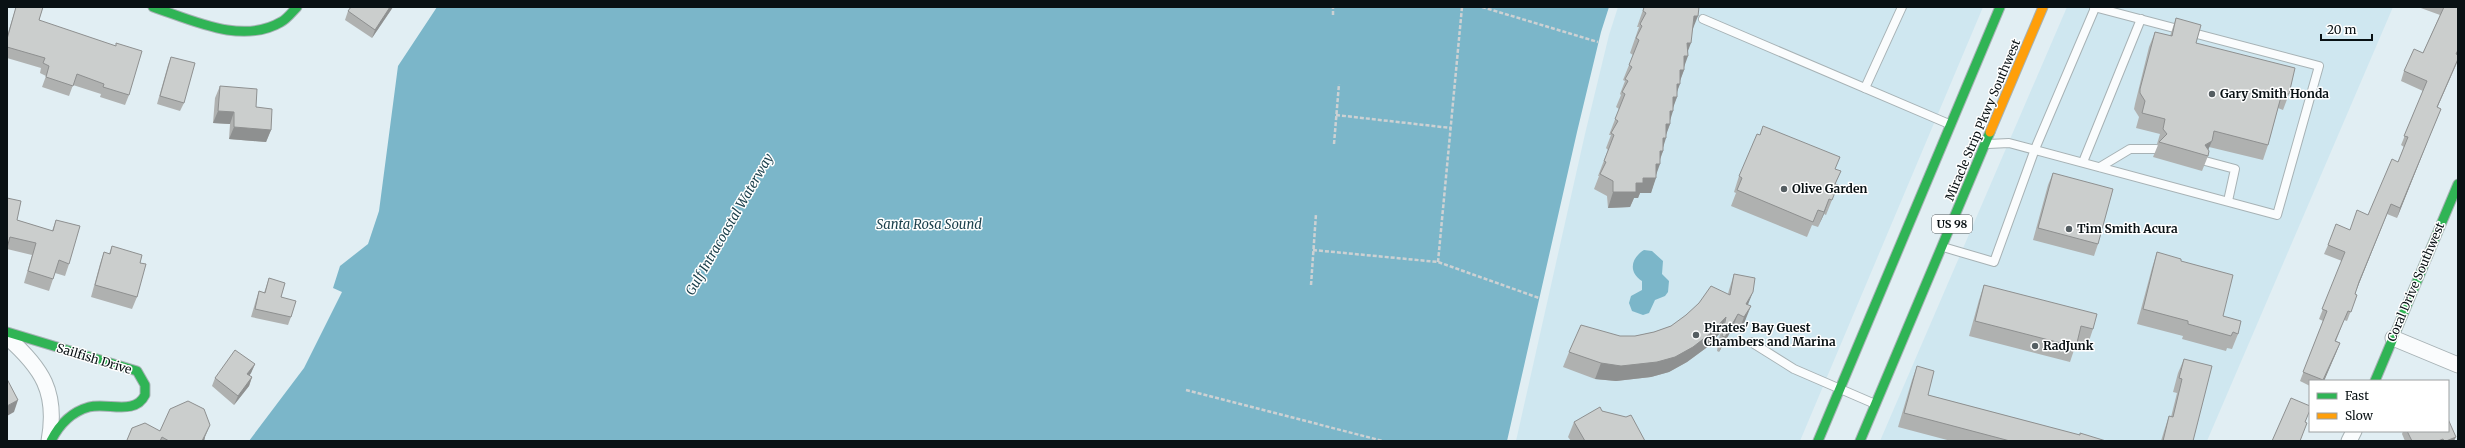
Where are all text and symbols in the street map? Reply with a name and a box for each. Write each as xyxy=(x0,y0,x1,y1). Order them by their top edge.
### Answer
scale bar xyxy=(2321,16,2372,42)
text: 20 m xyxy=(2327,22,2356,37)
street label: Miracle Strip Pkwy Southwest xyxy=(1942,36,2024,203)
place label: Gary Smith Honda xyxy=(2220,86,2329,101)
marker: Gary Smith Honda xyxy=(2207,89,2217,99)
water label: Gulf Intracoastal Waterway xyxy=(682,150,777,298)
place label: Olive Garden xyxy=(1792,181,1868,196)
marker: Olive Garden xyxy=(1779,184,1789,194)
road number: US 98 xyxy=(1932,215,1972,233)
water label: Santa Rosa Sound xyxy=(876,216,982,233)
street label: Coral Drive Southwest xyxy=(2384,220,2448,344)
place label: Tim Smith Acura xyxy=(2077,221,2178,236)
marker: Tim Smith Acura xyxy=(2064,224,2074,234)
place label: Pirates' Bay Guest Chambers and Marina xyxy=(1704,320,1836,349)
marker: Pirates' Bay Guest Chambers and Marina xyxy=(1691,330,1701,340)
place label: RadJunk xyxy=(2043,338,2094,353)
street label: Sailfish Drive xyxy=(55,340,133,377)
marker: RadJunk xyxy=(2030,341,2040,351)
legend xyxy=(2309,380,2449,432)
text: Fast xyxy=(2345,388,2369,403)
text: Slow xyxy=(2345,408,2374,423)

